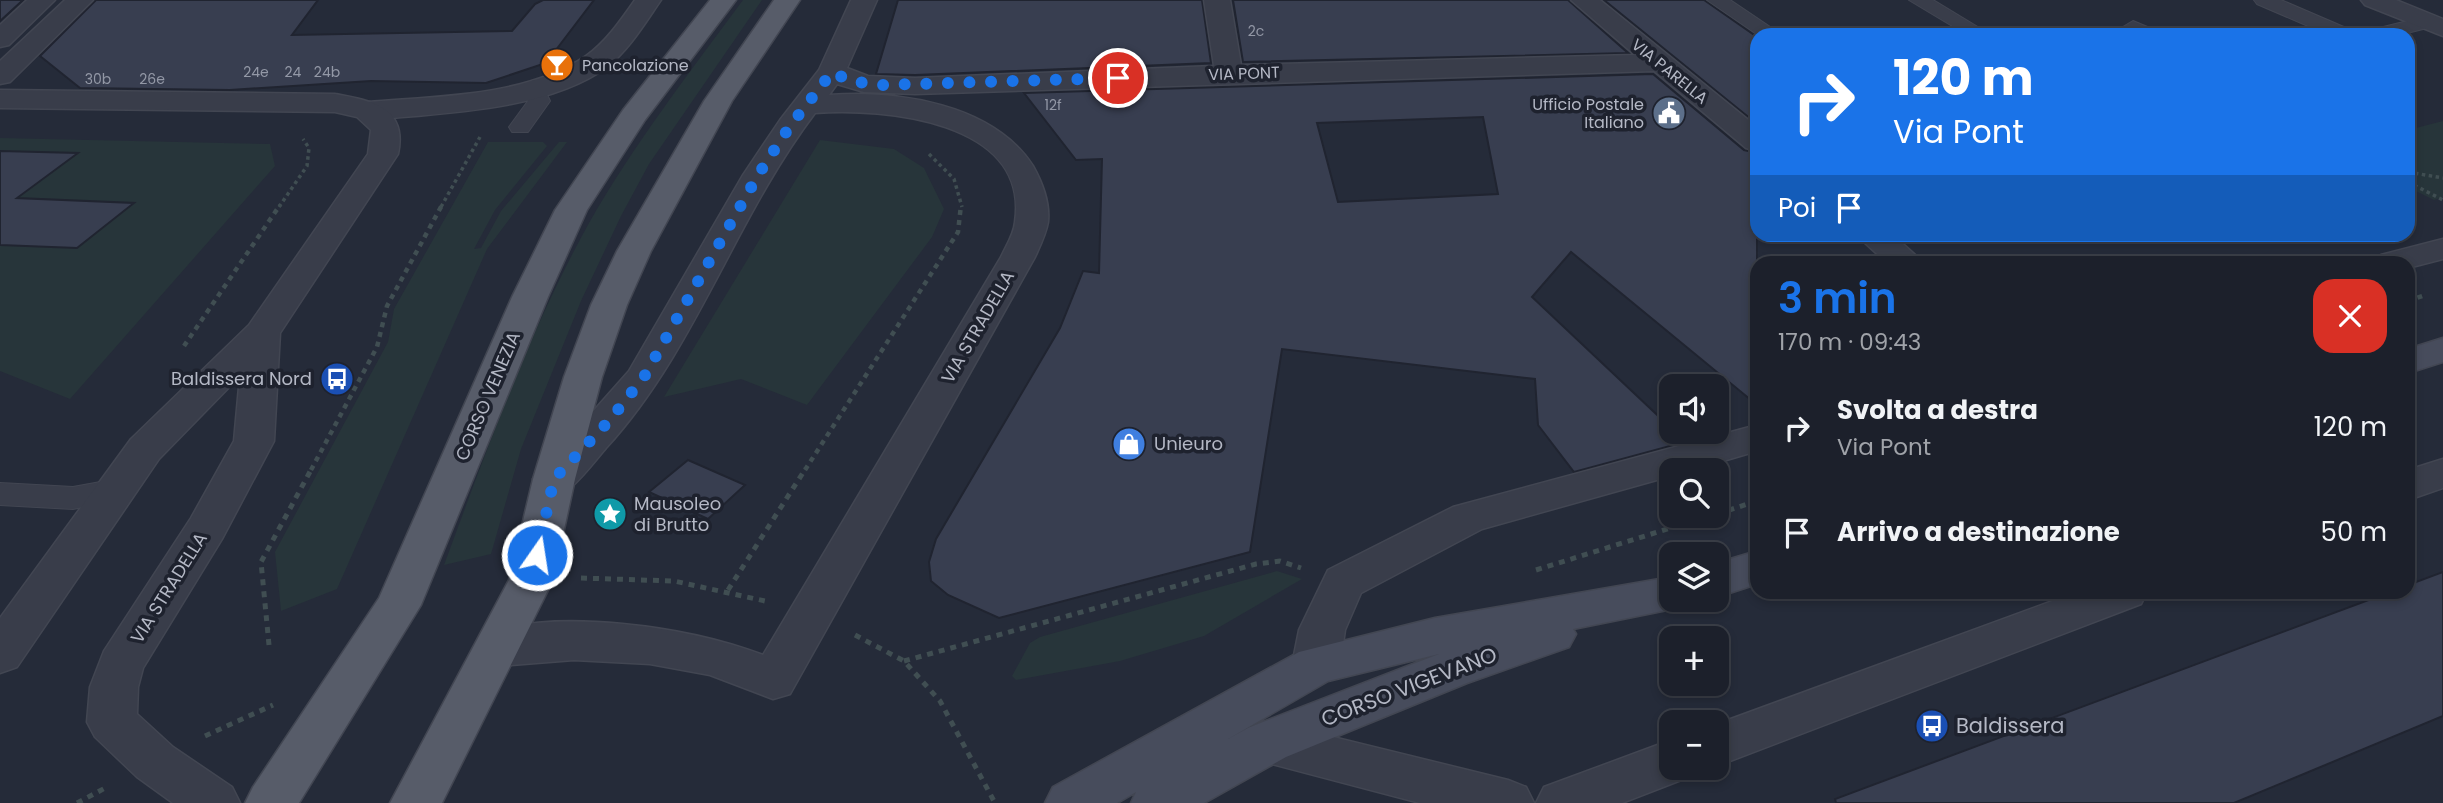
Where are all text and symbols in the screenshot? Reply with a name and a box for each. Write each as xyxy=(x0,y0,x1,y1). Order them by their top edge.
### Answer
house number: 2c xyxy=(1248,21,1264,41)
street label: VIA PARELLA xyxy=(1627,33,1713,110)
text: 120 m xyxy=(1893,44,2034,112)
bar icon: Pancolazione xyxy=(538,46,576,84)
pin xyxy=(1088,48,1148,108)
place label: Pancolazione xyxy=(582,54,689,77)
icon: right xyxy=(1778,56,1869,147)
icon: arrive xyxy=(1099,59,1137,97)
street label: VIA PONT xyxy=(1208,61,1281,86)
house number: 24e xyxy=(243,62,269,82)
house number: 24 xyxy=(285,62,302,82)
house number: 24b xyxy=(314,62,340,82)
house number: 30b xyxy=(85,69,111,89)
house number: 26e xyxy=(139,69,165,89)
place label: Ufficio Postale Italiano xyxy=(1532,93,1644,134)
public building icon: Ufficio Postale Italiano xyxy=(1650,94,1688,132)
house number: 12f xyxy=(1044,95,1062,115)
text: Via Pont xyxy=(1893,109,2024,154)
icon: arrive xyxy=(1830,189,1868,227)
text: Poi xyxy=(1778,190,1816,226)
street label: VIA STRADELLA xyxy=(935,266,1020,388)
text: 3 min xyxy=(1778,269,1897,328)
button: close xyxy=(2313,279,2387,353)
text: 170 m · 09:43 xyxy=(1778,326,1921,358)
street label: CORSO VENEZIA xyxy=(449,327,526,464)
bus stop icon: Baldissera Nord xyxy=(318,360,356,398)
place label: Baldissera Nord xyxy=(171,366,312,391)
map controls xyxy=(1659,374,1729,780)
button: sound xyxy=(1659,374,1729,444)
text: Svolta a destra xyxy=(1837,392,2038,428)
icon: right xyxy=(1778,409,1816,447)
text: 120 m xyxy=(2314,409,2387,445)
shop icon: Unieuro xyxy=(1110,425,1148,463)
place label: Unieuro xyxy=(1154,431,1223,456)
text: Via Pont xyxy=(1837,431,1931,463)
button: search xyxy=(1659,458,1729,528)
place label: Mausoleo di Brutto xyxy=(634,491,721,537)
place icon: Mausoleo di Brutto xyxy=(591,495,629,533)
icon: arrive xyxy=(1778,514,1816,552)
text: Arrivo a destinazione xyxy=(1837,514,2120,550)
text: 50 m xyxy=(2321,514,2387,550)
position arrow xyxy=(500,518,574,592)
street label: VIA STRADELLA xyxy=(124,527,213,648)
button: layers xyxy=(1659,542,1729,612)
button: + xyxy=(1659,626,1729,696)
street label: CORSO VIGEVANO xyxy=(1317,640,1501,733)
bus stop icon: Baldissera xyxy=(1913,707,1951,745)
button: − xyxy=(1659,710,1729,780)
place label: Baldissera xyxy=(1956,711,2065,740)

